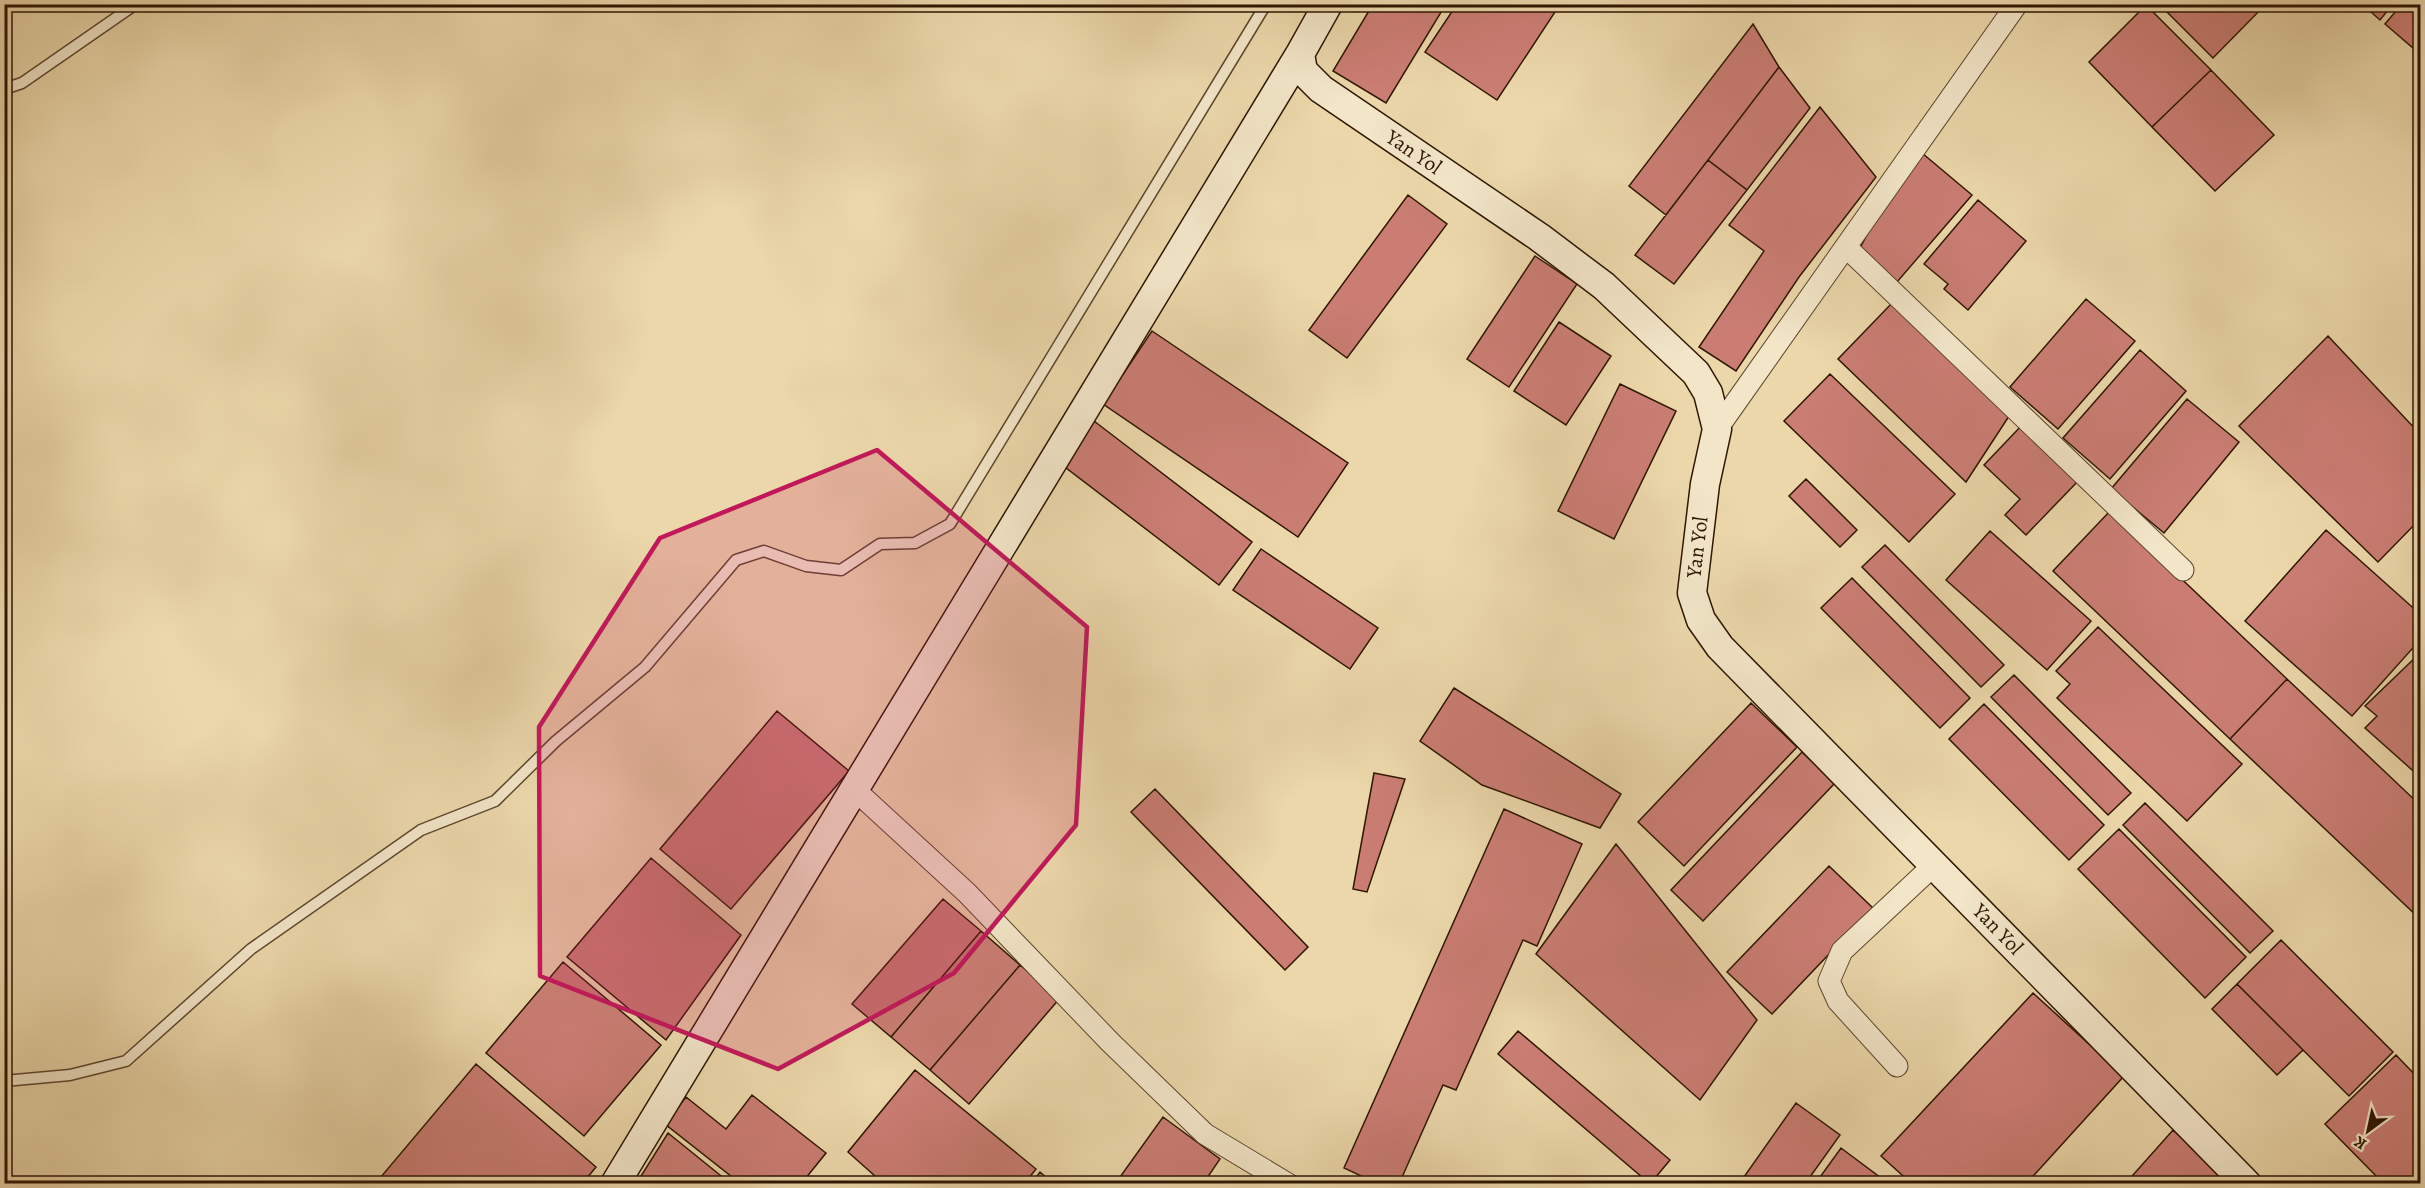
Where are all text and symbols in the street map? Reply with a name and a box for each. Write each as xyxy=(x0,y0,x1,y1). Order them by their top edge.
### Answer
street label: Yan Yol xyxy=(1380,123,1447,181)
street label: Yan Yol xyxy=(1679,515,1715,580)
street label: Yan Yol xyxy=(1966,896,2029,961)
north arrow xyxy=(2338,1101,2398,1161)
text: K xyxy=(2350,1130,2371,1155)

